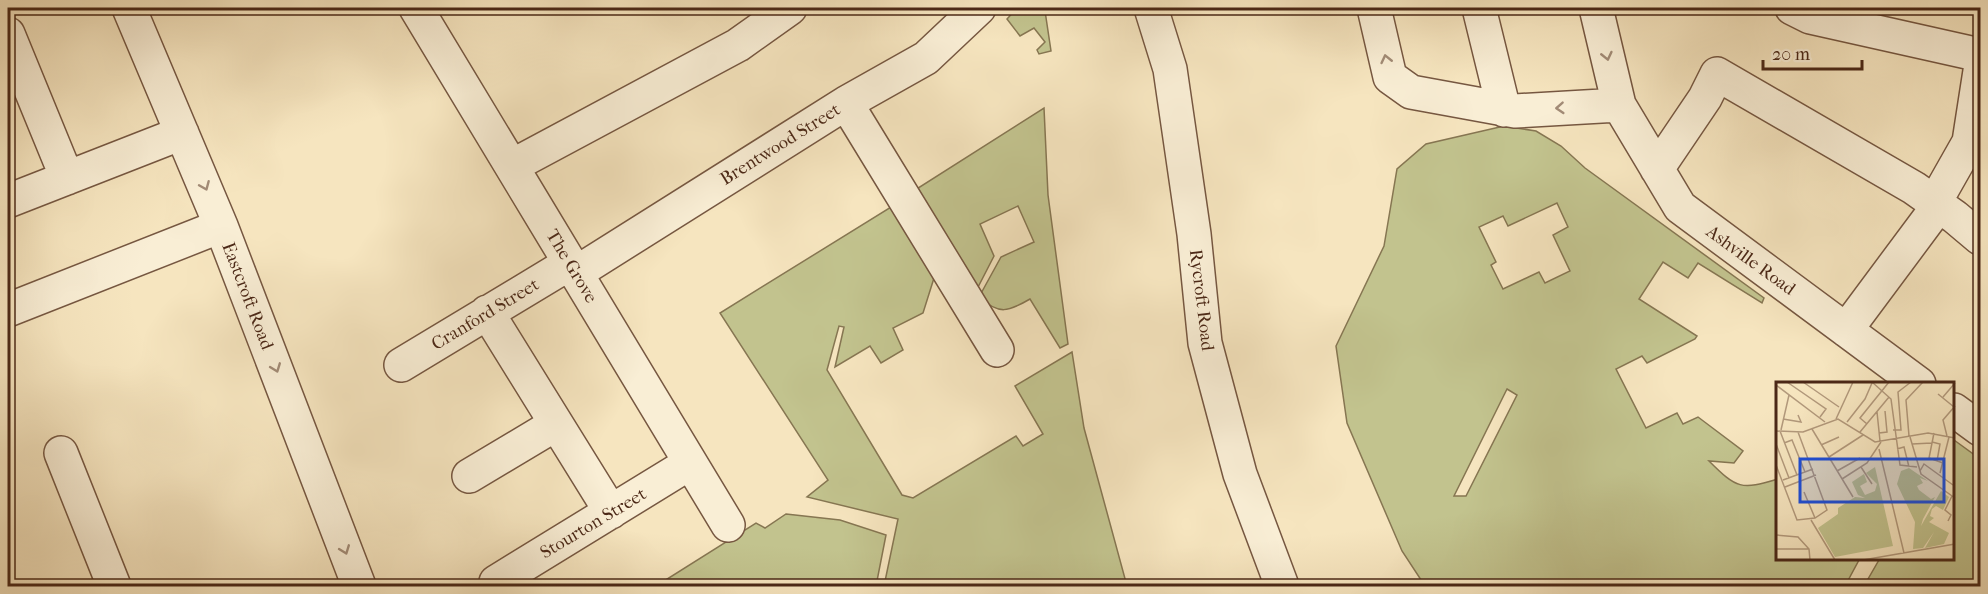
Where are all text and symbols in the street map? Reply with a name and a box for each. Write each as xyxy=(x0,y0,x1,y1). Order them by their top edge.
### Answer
scale bar xyxy=(1763,33,1862,71)
text: 20 m xyxy=(1772,44,1810,65)
one-way arrow xyxy=(1600,51,1613,61)
one-way arrow xyxy=(1381,54,1394,64)
street label: Brentwood Street xyxy=(716,99,845,190)
one-way arrow xyxy=(1556,102,1565,115)
one-way arrow xyxy=(197,180,209,191)
street label: Ashville Road xyxy=(1701,220,1800,300)
street label: The Grove xyxy=(541,226,602,307)
street label: Eastcroft Road xyxy=(217,240,278,353)
street label: Rycroft Road xyxy=(1185,248,1218,352)
street label: Cranford Street xyxy=(428,274,543,355)
one-way arrow xyxy=(268,362,281,373)
inset map xyxy=(1776,382,1955,561)
street label: Stourton Street xyxy=(536,483,651,563)
one-way arrow xyxy=(338,544,351,555)

